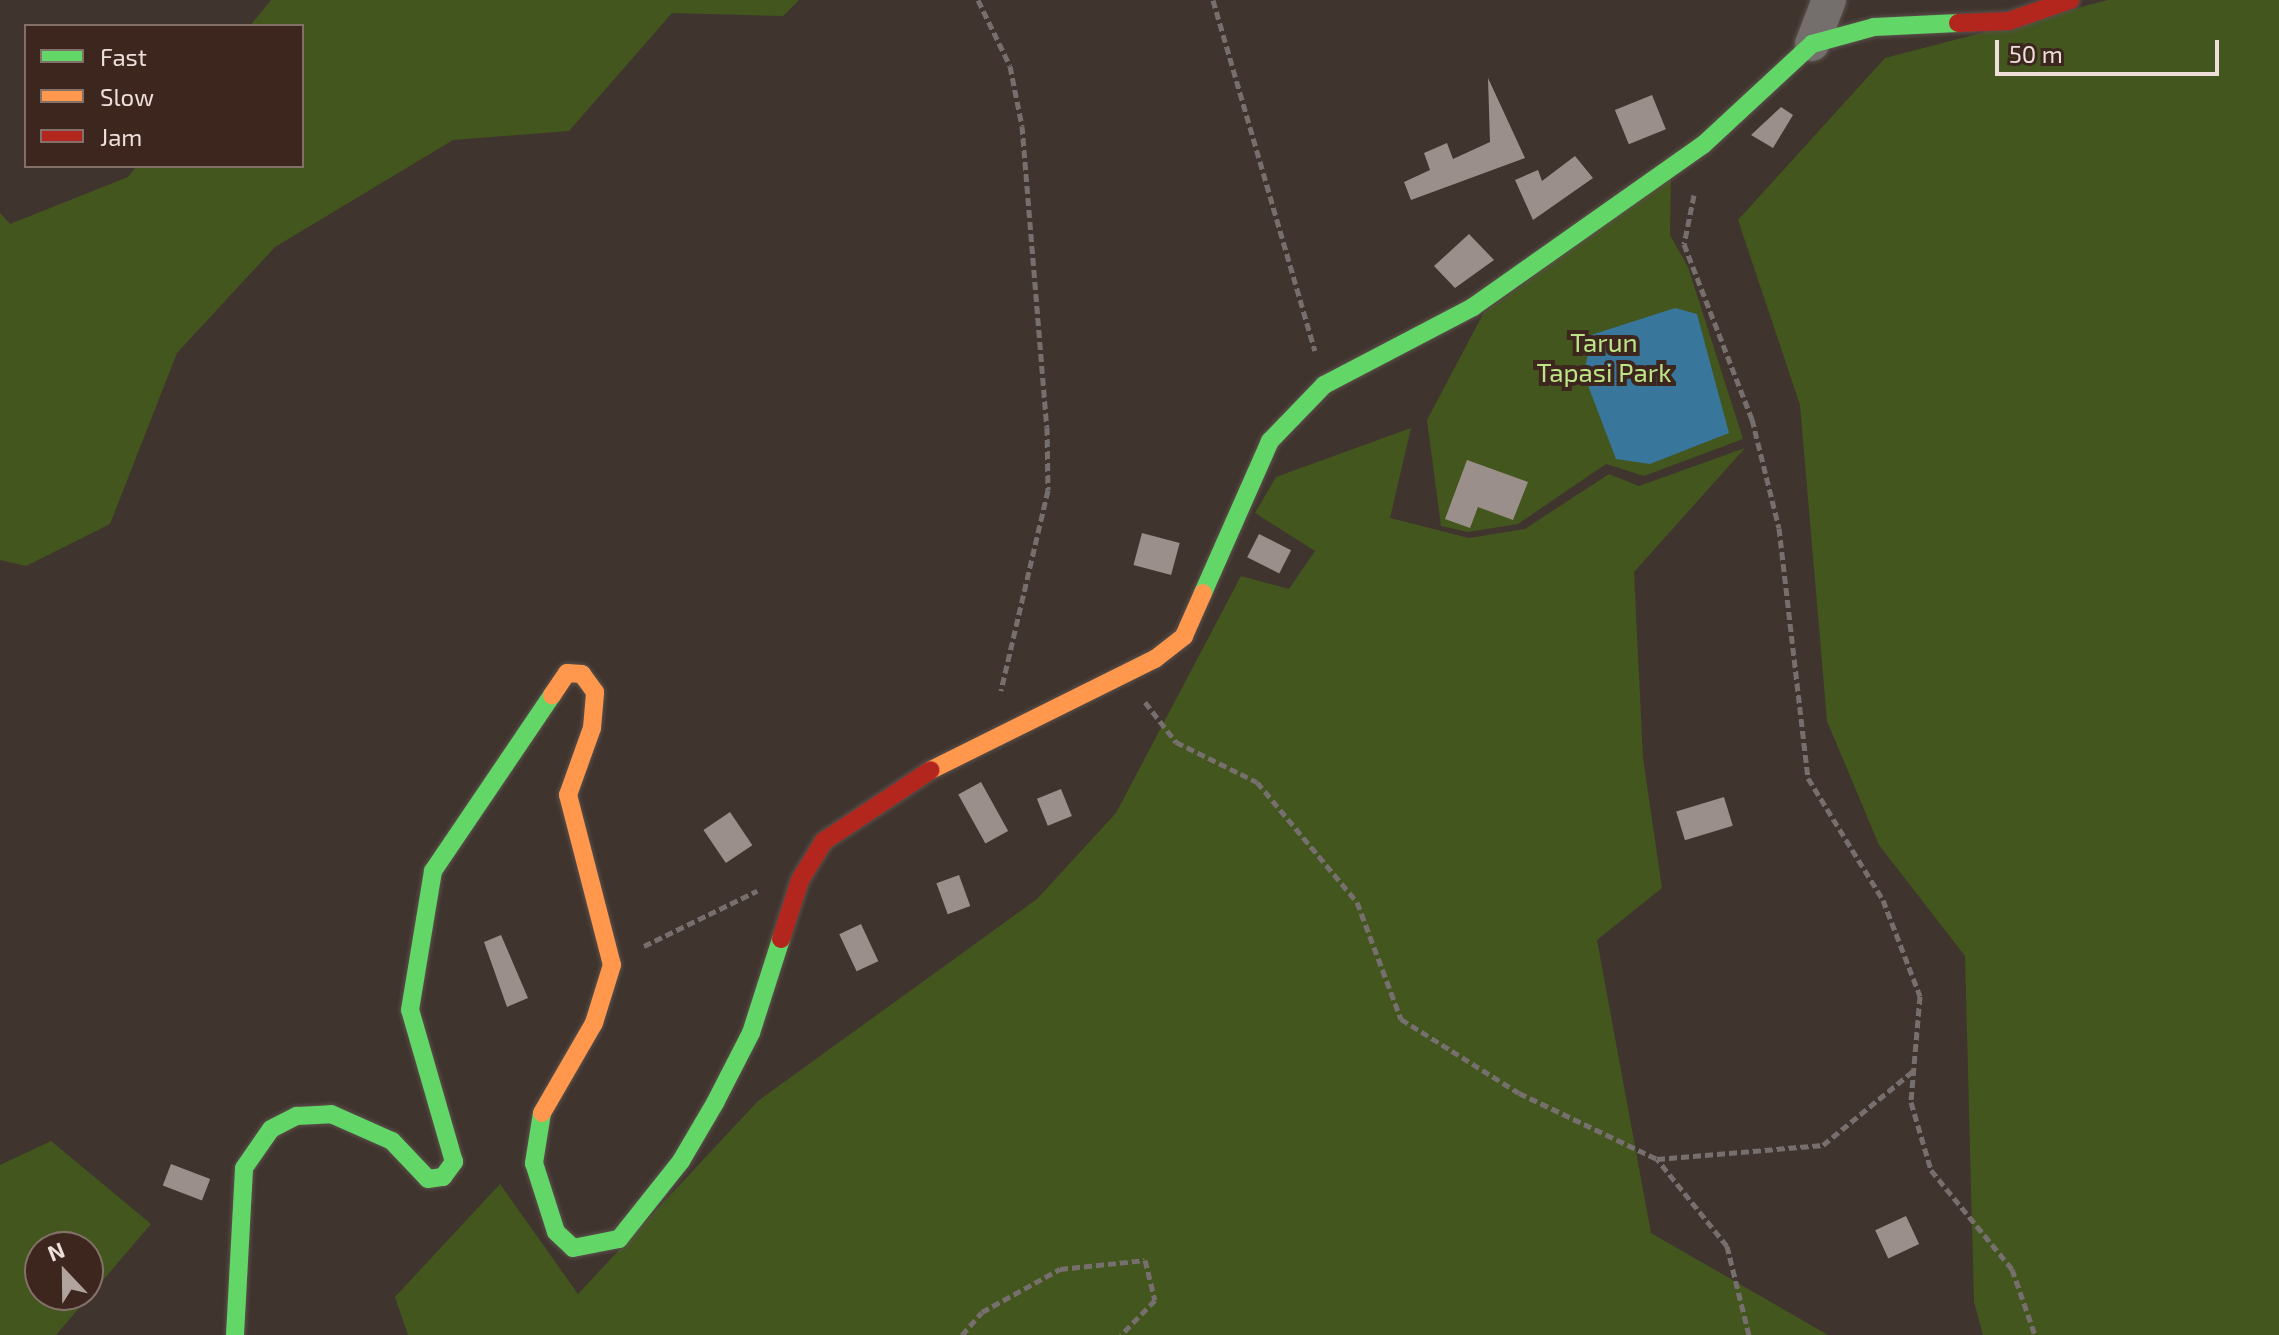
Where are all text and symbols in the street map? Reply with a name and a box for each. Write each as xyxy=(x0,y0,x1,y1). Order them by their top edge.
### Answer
legend xyxy=(24,24,304,168)
scale bar xyxy=(1999,24,2223,74)
text: 50 m xyxy=(2009,39,2063,68)
text: Fast xyxy=(100,42,147,71)
text: Slow xyxy=(100,82,154,111)
text: Jam xyxy=(100,122,142,151)
park label: Tarun Tapasi Park xyxy=(1537,326,1671,388)
north arrow xyxy=(24,1231,104,1311)
text: N xyxy=(44,1236,68,1266)

